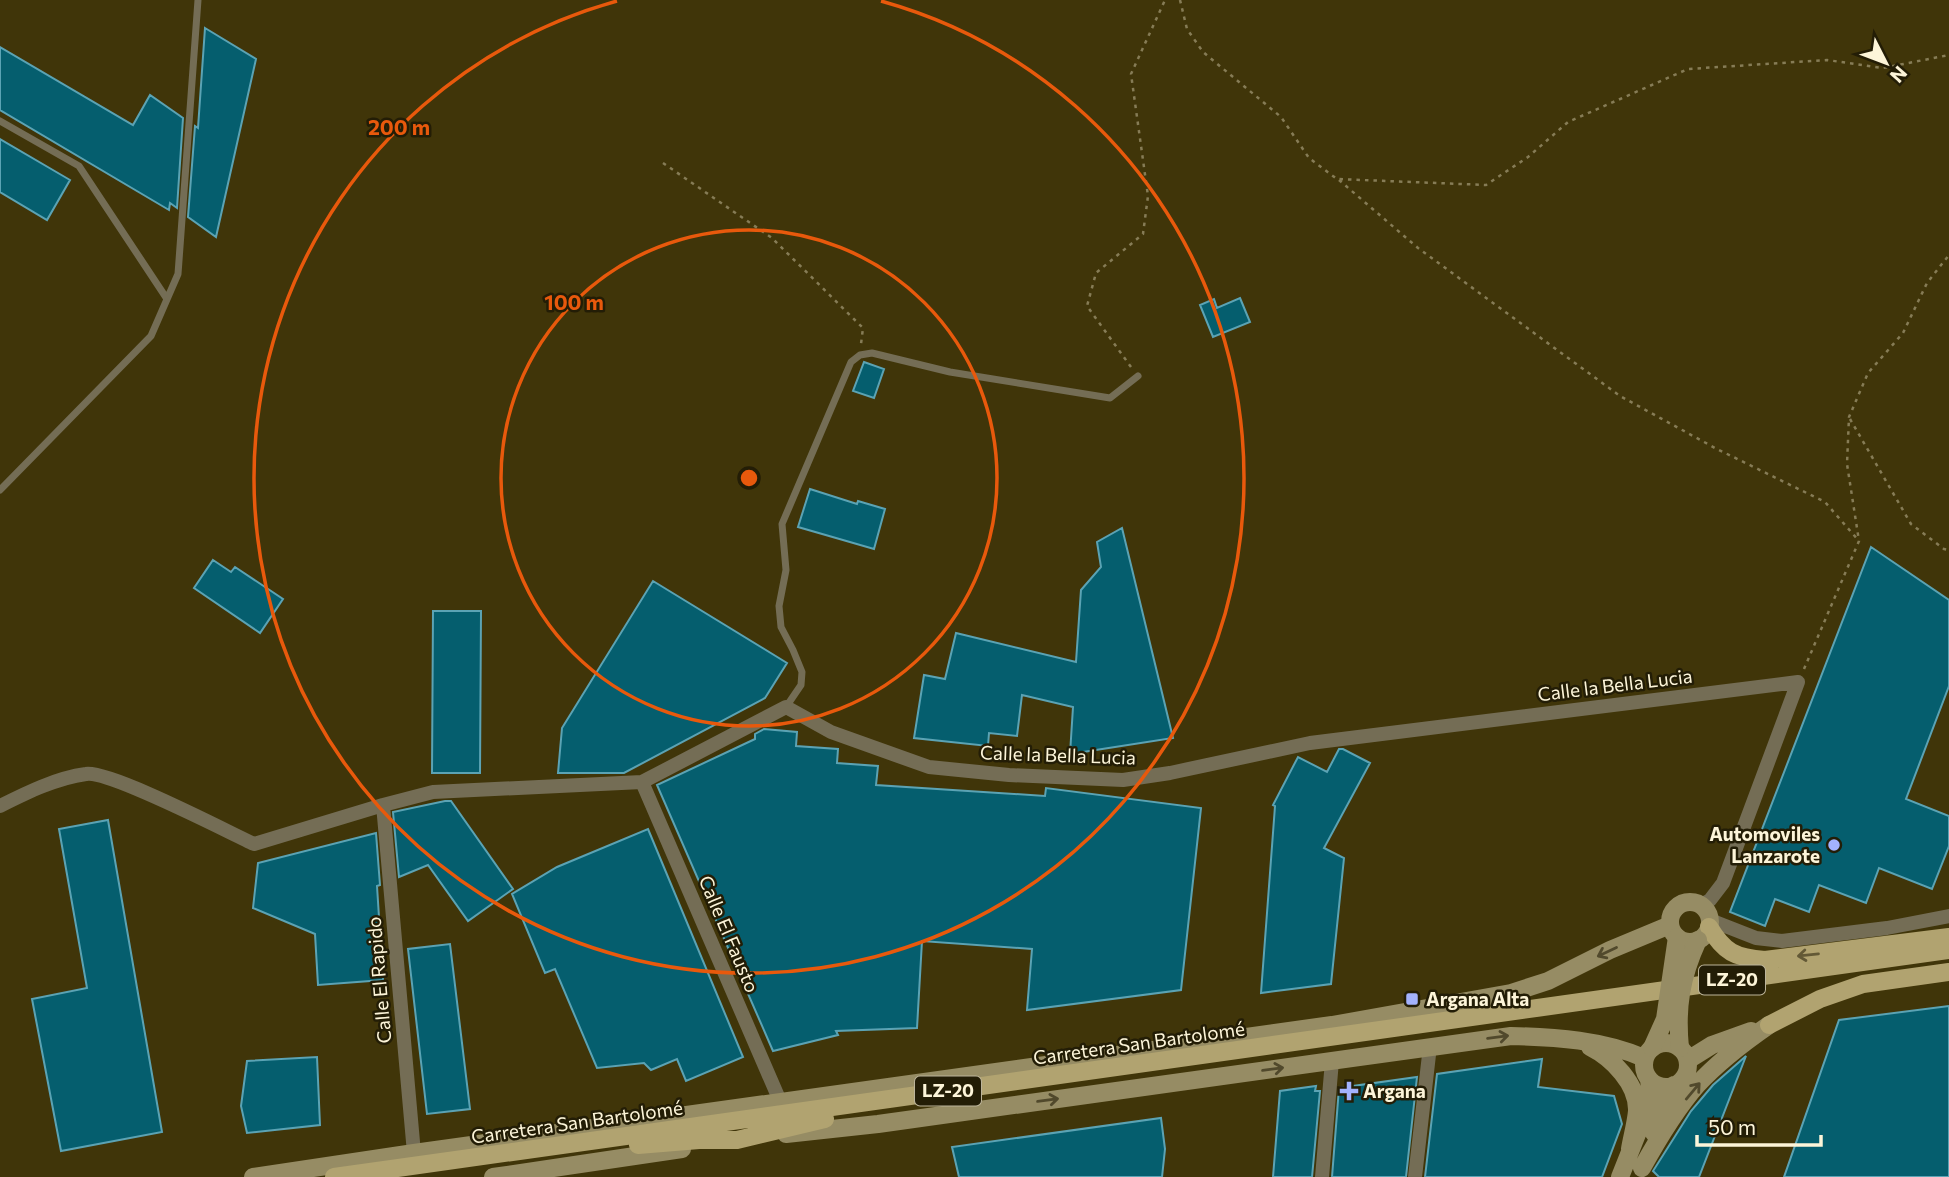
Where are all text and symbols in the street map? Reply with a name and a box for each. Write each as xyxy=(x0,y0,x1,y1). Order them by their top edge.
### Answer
north arrow xyxy=(1851,28,1921,98)
text: N xyxy=(1886,62,1912,88)
text: 200 m xyxy=(368,114,430,139)
text: 100 m xyxy=(544,289,604,314)
centre of rings xyxy=(737,466,761,490)
street label: Calle la Bella Lucia xyxy=(1536,664,1694,705)
street label: Calle la Bella Lucia xyxy=(980,740,1136,769)
place label: Automoviles Lanzarote xyxy=(1709,822,1820,867)
marker: Automoviles Lanzarote xyxy=(1826,837,1842,853)
street label: Calle El Fausto xyxy=(695,872,764,996)
street label: Calle El Rapido xyxy=(362,916,395,1044)
one-way arrow xyxy=(1597,946,1618,959)
one-way arrow xyxy=(1798,948,1820,961)
road number: LZ-20 xyxy=(1699,965,1765,995)
place label: Argana Alta xyxy=(1426,987,1529,1010)
marker: Argana Alta xyxy=(1404,991,1420,1007)
street label: Carretera San Bartolomé xyxy=(1032,1016,1246,1069)
one-way arrow xyxy=(1487,1031,1509,1044)
one-way arrow xyxy=(1261,1062,1284,1075)
road number: LZ-20 xyxy=(915,1076,981,1106)
place label: Argana xyxy=(1363,1079,1426,1102)
one-way arrow xyxy=(1685,1082,1701,1100)
marker: Argana xyxy=(1341,1083,1357,1099)
one-way arrow xyxy=(1036,1094,1059,1107)
street label: Carretera San Bartolomé xyxy=(470,1095,684,1148)
scale bar xyxy=(1697,1104,1821,1148)
text: 50 m xyxy=(1708,1114,1756,1139)

